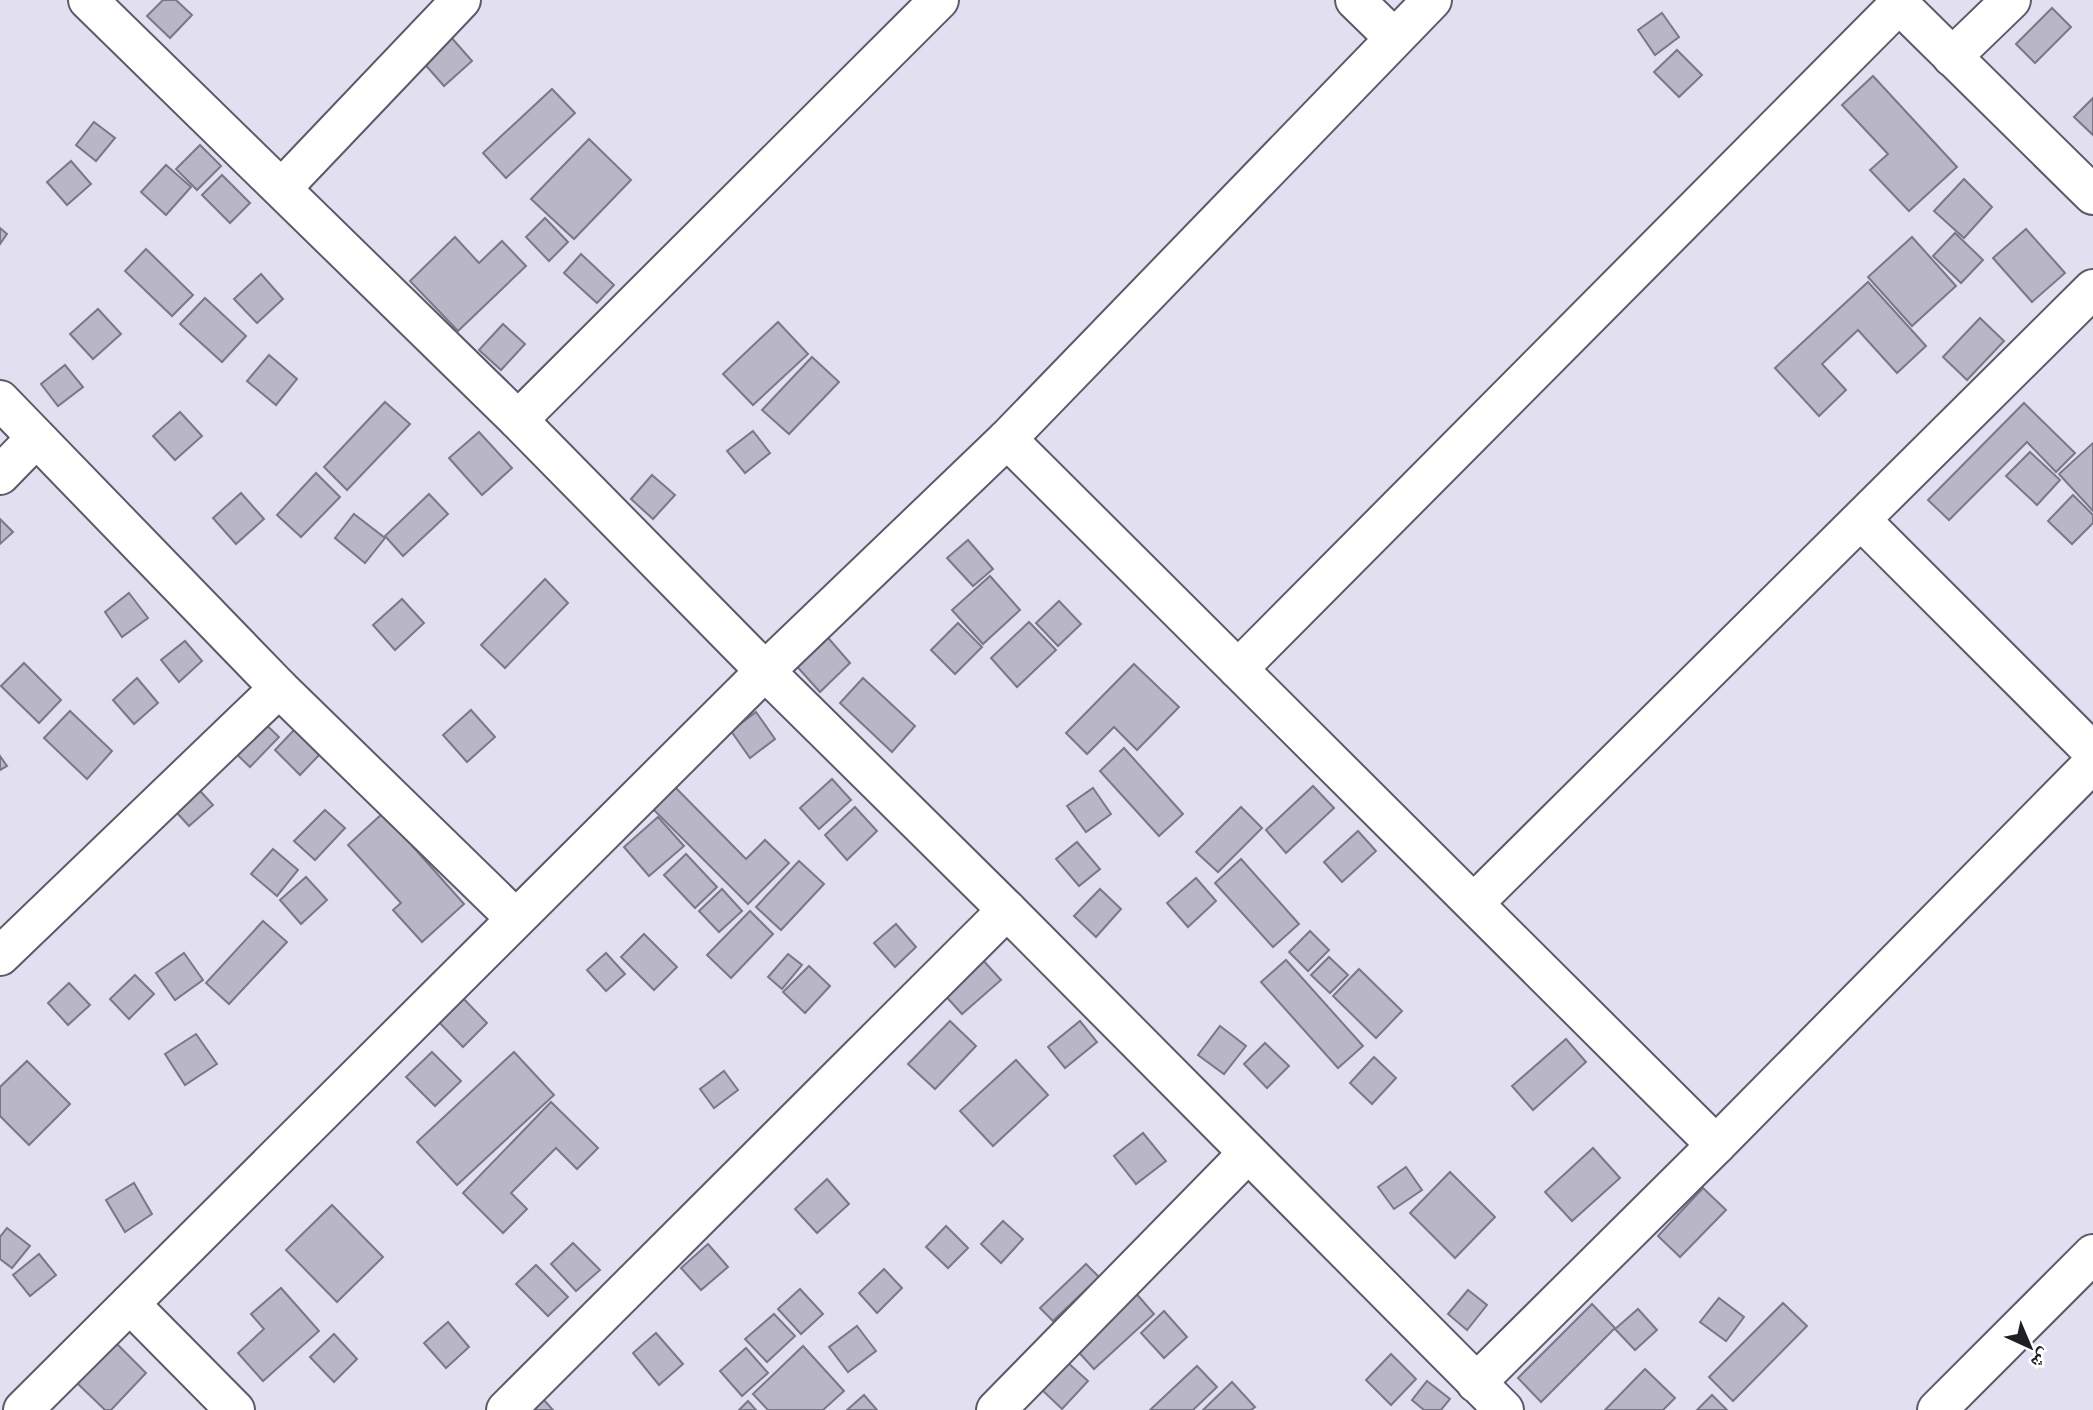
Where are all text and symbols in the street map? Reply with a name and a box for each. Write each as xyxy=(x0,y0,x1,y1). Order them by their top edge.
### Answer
north arrow xyxy=(1995,1312,2065,1382)
text: ش xyxy=(2026,1344,2057,1374)

